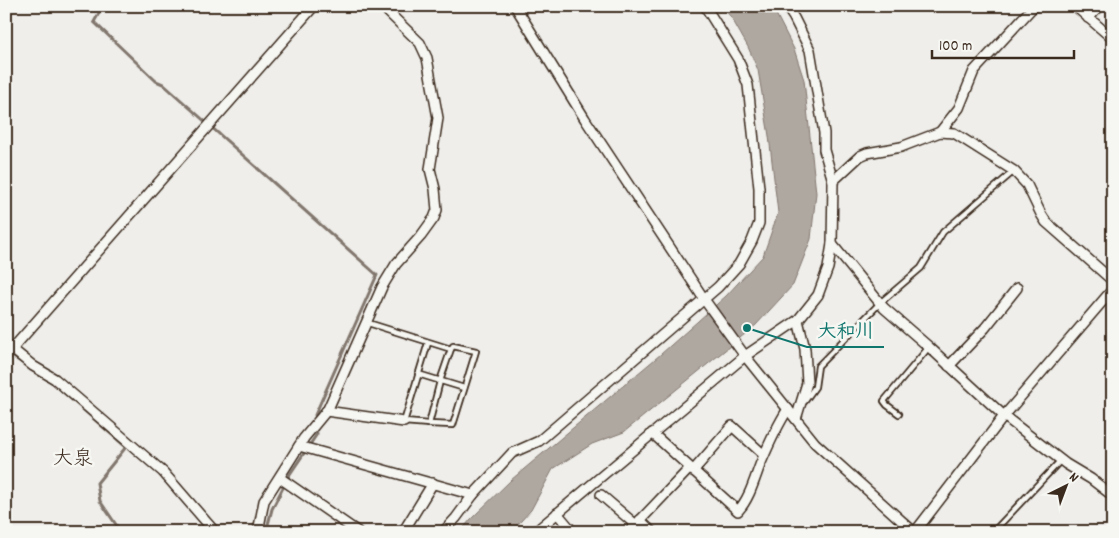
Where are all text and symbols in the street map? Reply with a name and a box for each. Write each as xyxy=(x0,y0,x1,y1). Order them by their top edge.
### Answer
scale bar xyxy=(932,28,1074,60)
text: 100 m xyxy=(939,36,972,58)
callout: 大和川 xyxy=(807,313,884,347)
text: 大和川 xyxy=(817,320,875,347)
district label: 大泉 xyxy=(53,446,93,474)
north arrow xyxy=(1042,460,1092,510)
text: N xyxy=(1064,468,1083,488)

